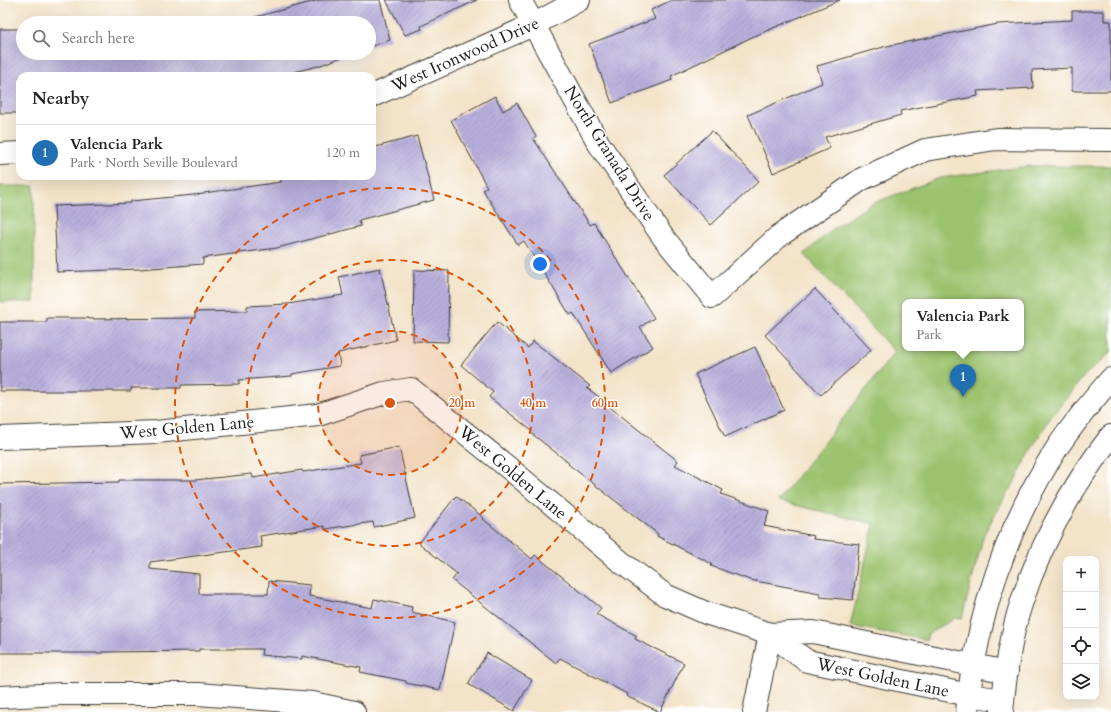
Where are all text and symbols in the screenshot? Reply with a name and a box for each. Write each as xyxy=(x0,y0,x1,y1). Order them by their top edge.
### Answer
street label: West Ironwood Drive xyxy=(387,11,543,98)
search box xyxy=(16,16,376,60)
icon: search xyxy=(30,27,52,49)
text: Search here xyxy=(62,28,135,48)
street label: North Granada Drive xyxy=(559,81,660,225)
text: Nearby xyxy=(32,87,89,110)
text: Valencia Park xyxy=(70,134,163,154)
text: 1 xyxy=(42,144,48,162)
text: 120 m xyxy=(326,144,360,162)
text: Park · North Seville Boulevard xyxy=(70,154,238,172)
your location xyxy=(530,254,550,274)
popup xyxy=(902,299,1024,351)
text: Valencia Park xyxy=(916,306,1010,326)
text: Park xyxy=(916,326,941,344)
pin: 1 xyxy=(950,364,976,397)
text: 20 m xyxy=(449,395,476,411)
text: 40 m xyxy=(520,395,547,411)
text: 60 m xyxy=(592,395,619,411)
centre of rings xyxy=(383,396,397,410)
street label: West Golden Lane xyxy=(118,410,255,445)
street label: West Golden Lane xyxy=(453,420,572,525)
map controls xyxy=(1063,556,1099,700)
button: + xyxy=(1063,556,1099,592)
button: − xyxy=(1063,592,1099,628)
button: locate xyxy=(1063,628,1099,664)
street label: West Golden Lane xyxy=(813,652,951,703)
button: layers xyxy=(1063,664,1099,700)

